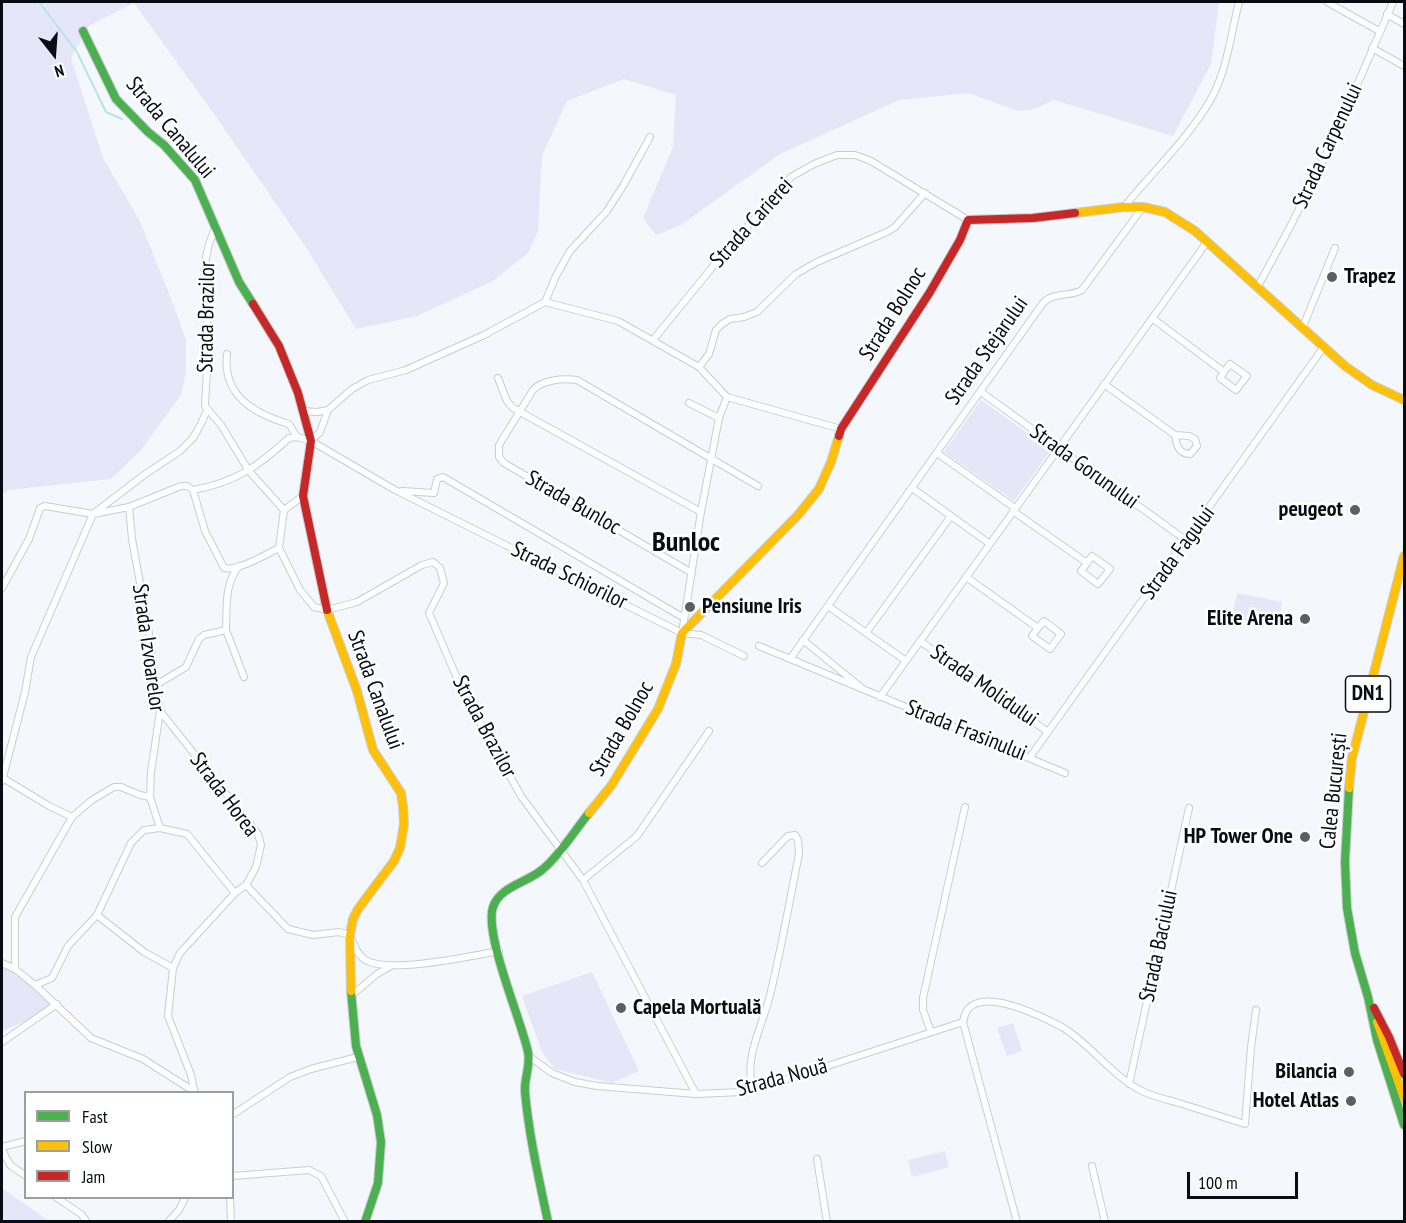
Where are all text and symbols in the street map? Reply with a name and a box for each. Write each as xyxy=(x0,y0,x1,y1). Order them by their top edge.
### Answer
north arrow xyxy=(24,24,84,84)
text: N xyxy=(52,60,66,82)
street label: Strada Canalului xyxy=(120,72,220,184)
street label: Strada Carpenului xyxy=(1287,79,1369,213)
street label: Strada Carierei xyxy=(705,173,799,273)
street label: Strada Brazilor xyxy=(193,261,221,373)
street label: Strada Bolnoc xyxy=(854,262,932,366)
place label: Trapez xyxy=(1344,264,1396,290)
marker: Trapez xyxy=(1325,270,1339,284)
street label: Strada Stejarului xyxy=(940,292,1034,410)
street label: Strada Gorunului xyxy=(1025,419,1143,515)
street label: Strada Bunloc xyxy=(521,465,625,541)
place label: peugeot xyxy=(1279,497,1343,523)
street label: Strada Fagului xyxy=(1135,501,1221,605)
marker: peugeot xyxy=(1348,503,1362,517)
district label: Bunloc xyxy=(652,526,720,560)
street label: Strada Schiorilor xyxy=(507,537,631,615)
street label: Strada Izvoarelor xyxy=(126,582,170,714)
place label: Pensiune Iris xyxy=(702,594,802,620)
marker: Pensiune Iris xyxy=(683,600,697,614)
place label: Elite Arena xyxy=(1207,606,1293,632)
marker: Elite Arena xyxy=(1298,612,1312,626)
street label: Strada Canalului xyxy=(341,627,409,753)
street label: Strada Molidului xyxy=(925,639,1043,733)
street label: Strada Brazilor xyxy=(446,671,522,783)
road number: DN1 xyxy=(1346,676,1390,712)
street label: Strada Bolnoc xyxy=(584,677,660,781)
street label: Strada Frasinului xyxy=(902,695,1030,767)
street label: Calea București xyxy=(1315,731,1353,851)
street label: Strada Horea xyxy=(184,748,264,842)
place label: HP Tower One xyxy=(1184,824,1293,850)
marker: HP Tower One xyxy=(1298,830,1312,844)
street label: Strada Baciului xyxy=(1134,887,1184,1005)
place label: Capela Mortuală xyxy=(633,995,761,1021)
marker: Capela Mortuală xyxy=(614,1001,628,1015)
street label: Strada Nouă xyxy=(734,1053,830,1103)
place label: Bilancia xyxy=(1275,1059,1337,1085)
marker: Bilancia xyxy=(1342,1065,1356,1079)
place label: Hotel Atlas xyxy=(1253,1088,1339,1114)
legend xyxy=(24,1091,234,1199)
marker: Hotel Atlas xyxy=(1344,1094,1358,1108)
text: Fast xyxy=(82,1105,108,1128)
text: Slow xyxy=(82,1135,112,1158)
scale bar xyxy=(1190,1160,1301,1198)
text: Jam xyxy=(82,1165,105,1188)
text: 100 m xyxy=(1198,1171,1238,1194)

